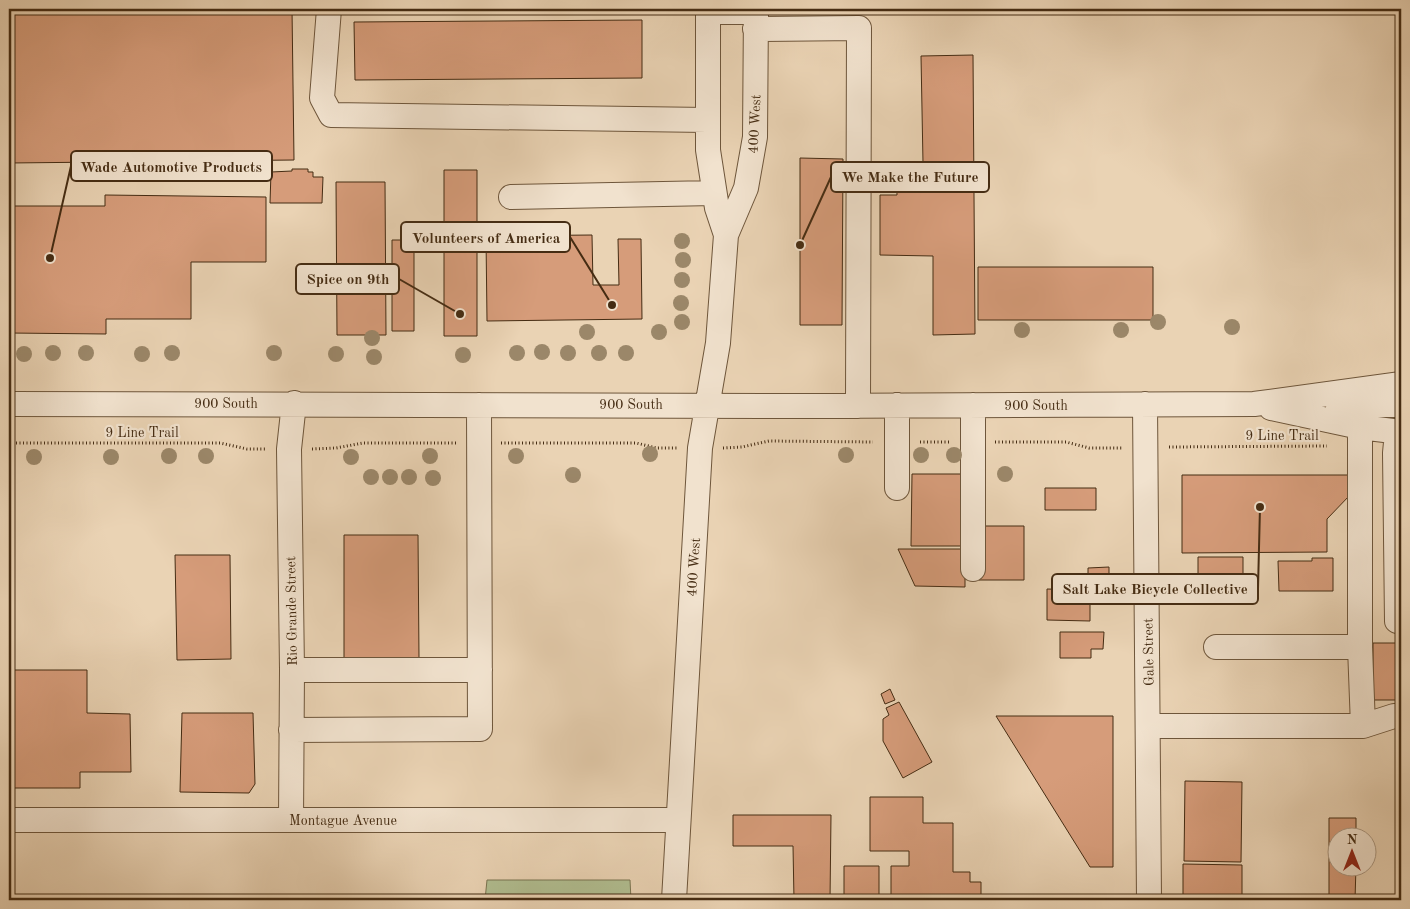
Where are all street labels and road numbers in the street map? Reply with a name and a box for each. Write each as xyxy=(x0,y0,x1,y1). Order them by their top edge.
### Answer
street label: 400 West xyxy=(746,94,764,154)
street label: 900 South xyxy=(194,397,258,411)
street label: 900 South xyxy=(599,398,663,412)
street label: 900 South xyxy=(1004,399,1068,413)
street label: 9 Line Trail xyxy=(105,426,179,440)
street label: 9 Line Trail xyxy=(1245,429,1319,443)
street label: 400 West xyxy=(685,537,703,597)
street label: Rio Grande Street xyxy=(284,556,300,666)
street label: Gale Street xyxy=(1141,618,1157,686)
street label: Montague Avenue xyxy=(289,814,397,828)

